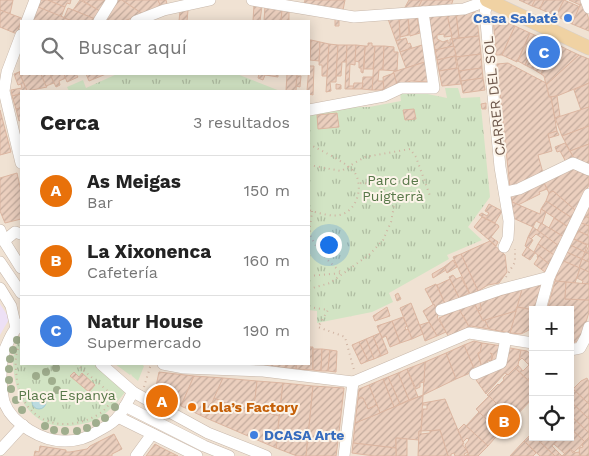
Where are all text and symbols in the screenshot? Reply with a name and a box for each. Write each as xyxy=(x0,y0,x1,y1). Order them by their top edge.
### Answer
place label: Casa Sabaté xyxy=(473,10,558,26)
marker: Casa Sabaté xyxy=(562,12,574,24)
search box xyxy=(20,20,310,75)
pin: C xyxy=(528,33,560,71)
icon: search xyxy=(38,34,66,62)
street label: CARRER DEL SOL xyxy=(480,35,508,157)
text: Buscar aquí xyxy=(78,36,187,59)
text: Cerca xyxy=(40,110,99,135)
text: 3 resultados xyxy=(193,113,290,132)
text: As Meigas xyxy=(87,170,181,193)
park label: Parc de Puigterrà xyxy=(362,172,424,204)
text: A xyxy=(51,181,61,200)
text: 150 m xyxy=(244,181,290,200)
text: Bar xyxy=(87,193,113,212)
your location xyxy=(316,232,342,258)
text: La Xixonenca xyxy=(87,240,211,263)
text: B xyxy=(51,251,61,270)
text: 160 m xyxy=(243,251,290,270)
text: Cafetería xyxy=(87,263,158,282)
map controls xyxy=(529,306,574,441)
button: + xyxy=(529,306,574,351)
text: Natur House xyxy=(87,310,203,333)
text: C xyxy=(51,321,61,340)
text: 190 m xyxy=(243,321,290,340)
text: Supermercado xyxy=(87,333,201,352)
button: − xyxy=(529,351,574,396)
pin: A xyxy=(146,382,178,420)
park label: Plaça Espanya xyxy=(18,387,116,403)
button: locate xyxy=(529,396,574,441)
place label: Lola’s Factory xyxy=(202,399,298,415)
marker: Lola’s Factory xyxy=(186,401,198,413)
pin: B xyxy=(488,402,520,440)
place label: DCASA Arte xyxy=(264,427,344,443)
marker: DCASA Arte xyxy=(248,429,260,441)

